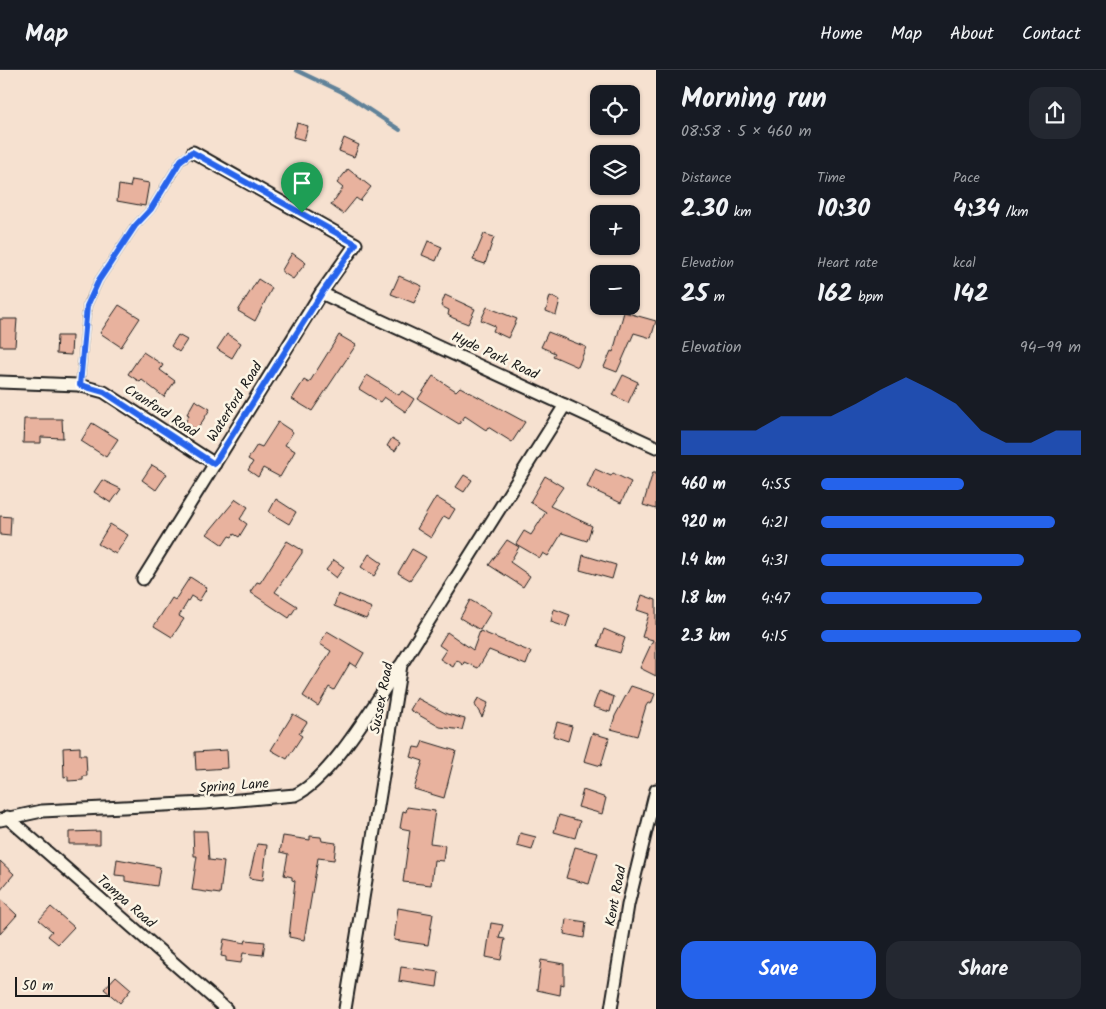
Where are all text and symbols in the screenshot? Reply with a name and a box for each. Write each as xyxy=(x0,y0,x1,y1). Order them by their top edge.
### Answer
text: Map xyxy=(25,15,68,54)
text: Home xyxy=(820,20,863,49)
text: Map xyxy=(891,20,922,49)
text: About xyxy=(950,20,994,49)
text: Contact xyxy=(1022,20,1081,49)
text: Morning run xyxy=(681,77,827,122)
map controls xyxy=(590,85,640,315)
button: locate xyxy=(590,85,640,135)
button: share xyxy=(1029,87,1081,139)
text: 08:58 · 5 × 460 m xyxy=(681,119,812,144)
button: layers xyxy=(590,145,640,195)
pin xyxy=(281,162,323,213)
text: Distance xyxy=(681,167,731,189)
text: Time xyxy=(817,167,845,189)
text: Pace xyxy=(953,167,980,189)
icon: arrive xyxy=(288,169,316,197)
text: 2.30 xyxy=(681,189,728,229)
text: 10:30 xyxy=(817,189,870,229)
text: 4:34 xyxy=(953,189,1000,229)
text: km xyxy=(728,201,751,223)
text: /km xyxy=(1000,201,1028,223)
button: + xyxy=(590,205,640,255)
text: Elevation xyxy=(681,252,734,274)
text: Heart rate xyxy=(817,252,878,274)
text: kcal xyxy=(953,252,976,274)
button: − xyxy=(590,265,640,315)
text: 25 xyxy=(681,274,708,314)
text: 162 xyxy=(817,274,853,314)
text: 142 xyxy=(953,274,989,314)
text: m xyxy=(708,286,725,308)
text: bpm xyxy=(853,286,884,308)
street label: Hyde Park Road xyxy=(448,326,543,386)
text: Elevation xyxy=(681,335,742,360)
text: 94–99 m xyxy=(1020,335,1081,360)
street label: Waterford Road xyxy=(202,357,269,446)
street label: Cranford Road xyxy=(120,379,203,444)
text: 460 m xyxy=(681,472,726,497)
text: 4:55 xyxy=(761,472,791,497)
text: 920 m xyxy=(681,510,726,535)
text: 4:21 xyxy=(761,510,788,535)
text: 1.4 km xyxy=(681,548,726,573)
text: 4:31 xyxy=(761,548,788,573)
text: 1.8 km xyxy=(681,586,726,611)
text: 4:47 xyxy=(761,586,790,611)
text: 2.3 km xyxy=(681,624,730,649)
text: 4:15 xyxy=(761,624,787,649)
street label: Sussex Road xyxy=(364,660,400,735)
street label: Spring Lane xyxy=(198,773,270,799)
street label: Kent Road xyxy=(599,863,633,928)
street label: Tampa Road xyxy=(92,870,161,935)
button: Save xyxy=(681,941,876,999)
button: Share xyxy=(886,941,1081,999)
scale bar xyxy=(15,974,110,997)
text: 50 m xyxy=(22,975,53,997)

